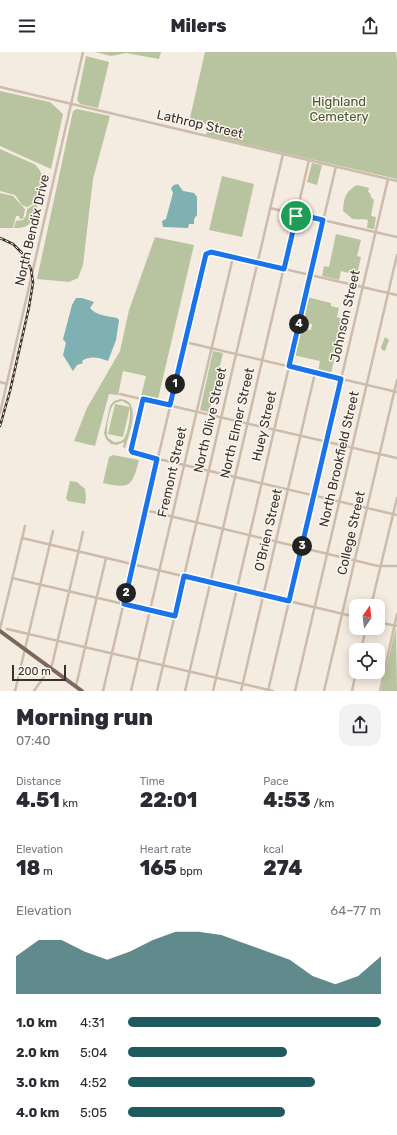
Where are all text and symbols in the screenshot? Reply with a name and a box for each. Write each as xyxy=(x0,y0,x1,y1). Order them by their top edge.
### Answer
icon: menu xyxy=(16,15,38,37)
text: Milers xyxy=(170,15,227,37)
icon: share xyxy=(359,15,381,37)
park label: Highland Cemetery xyxy=(309,94,369,124)
street label: Lathrop Street xyxy=(155,107,245,141)
street label: North Bendix Drive xyxy=(12,173,52,287)
pin xyxy=(279,199,313,233)
icon: arrive xyxy=(285,205,307,227)
street label: Johnson Street xyxy=(327,268,363,364)
pin: 4 xyxy=(289,314,309,334)
text: 4 xyxy=(295,317,303,330)
street label: North Olive Street xyxy=(191,366,229,474)
street label: North Elmer Street xyxy=(217,366,257,480)
pin: 1 xyxy=(165,374,185,394)
text: 1 xyxy=(172,377,178,390)
street label: Huey Street xyxy=(249,389,279,463)
street label: North Brookfield Street xyxy=(316,390,362,528)
street label: Fremont Street xyxy=(154,425,190,519)
street label: O'Brien Street xyxy=(251,487,285,573)
street label: College Street xyxy=(334,490,369,577)
pin: 3 xyxy=(292,536,312,556)
text: 3 xyxy=(298,539,306,552)
pin: 2 xyxy=(116,583,136,603)
text: 2 xyxy=(122,586,130,599)
north arrow xyxy=(349,599,385,635)
map controls xyxy=(349,599,385,679)
button: locate xyxy=(349,643,385,679)
scale bar xyxy=(12,663,66,682)
text: 200 m xyxy=(18,665,51,678)
text: Morning run xyxy=(16,704,153,731)
button: share xyxy=(339,704,381,746)
text: 07:40 xyxy=(16,733,51,748)
text: Distance xyxy=(16,775,61,788)
text: Time xyxy=(140,775,165,788)
text: Pace xyxy=(263,775,289,788)
text: 4.51 xyxy=(16,788,60,812)
text: 22:01 xyxy=(140,788,197,812)
text: 4:53 xyxy=(263,788,311,812)
text: km xyxy=(60,797,78,810)
text: /km xyxy=(311,797,334,810)
text: Elevation xyxy=(16,843,63,856)
text: Heart rate xyxy=(140,843,192,856)
text: kcal xyxy=(263,843,284,856)
text: 18 xyxy=(16,856,40,880)
text: 165 xyxy=(140,856,177,880)
text: 274 xyxy=(263,856,302,880)
text: m xyxy=(40,865,53,878)
text: bpm xyxy=(177,865,203,878)
text: Elevation xyxy=(16,903,72,918)
text: 64–77 m xyxy=(330,903,381,918)
text: 1.0 km xyxy=(16,1015,57,1030)
text: 4:31 xyxy=(80,1015,105,1030)
text: 2.0 km xyxy=(16,1045,59,1060)
text: 5:04 xyxy=(80,1045,107,1060)
text: 3.0 km xyxy=(16,1075,59,1090)
text: 4:52 xyxy=(80,1075,107,1090)
text: 4.0 km xyxy=(16,1105,60,1120)
text: 5:05 xyxy=(80,1105,107,1120)

